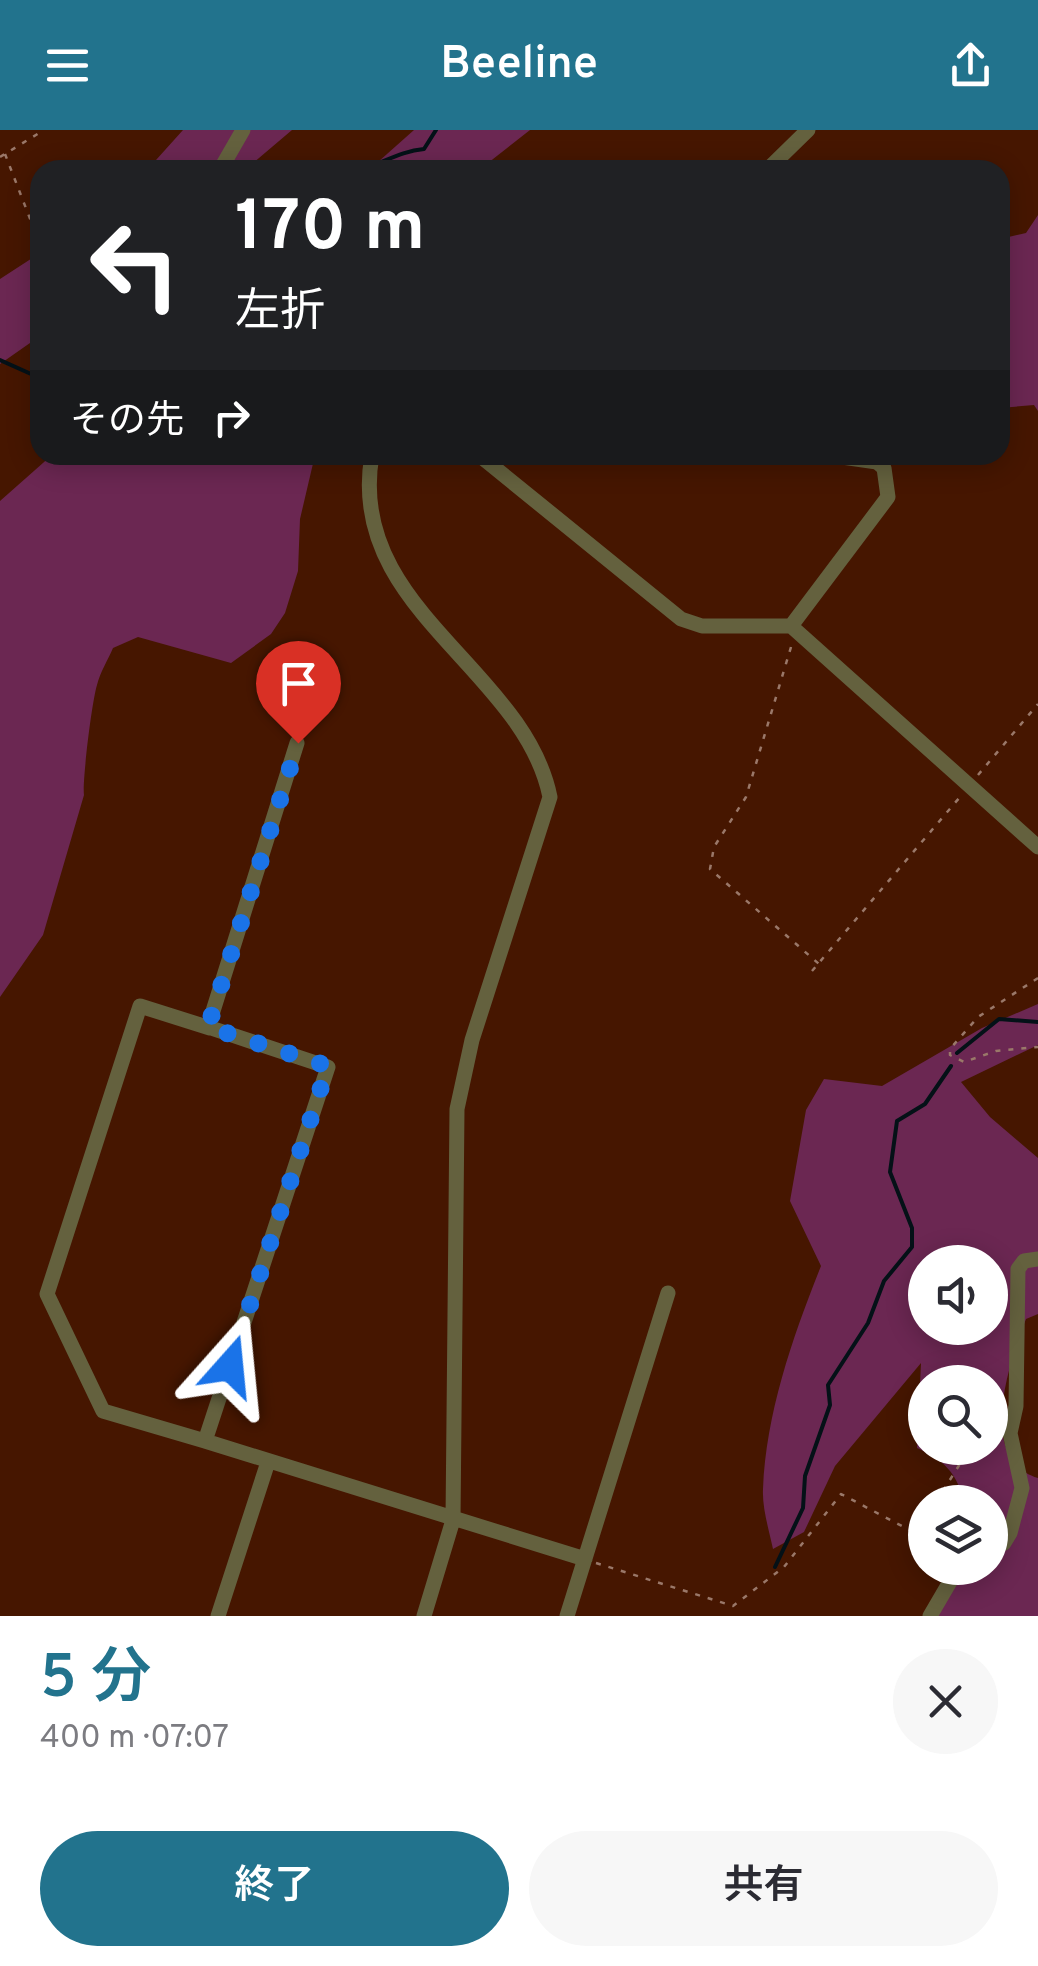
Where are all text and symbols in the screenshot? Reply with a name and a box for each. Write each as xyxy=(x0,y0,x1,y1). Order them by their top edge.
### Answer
text: Beeline xyxy=(440,37,598,94)
icon: menu xyxy=(40,38,95,93)
icon: share xyxy=(943,38,998,93)
text: 170 m xyxy=(235,186,425,275)
icon: left xyxy=(70,200,200,330)
text: 左折 xyxy=(235,285,325,342)
icon: right xyxy=(204,390,259,445)
text: その先 xyxy=(70,398,184,447)
pin xyxy=(256,641,341,744)
icon: arrive xyxy=(271,656,326,711)
map controls xyxy=(908,1245,1008,1585)
button: sound xyxy=(908,1245,1008,1345)
position arrow xyxy=(178,1314,282,1418)
button: search xyxy=(908,1365,1008,1465)
button: layers xyxy=(908,1485,1008,1585)
text: 5 分 xyxy=(40,1643,152,1719)
button: close xyxy=(893,1649,998,1754)
text: 400 m · 07:07 xyxy=(40,1719,229,1759)
button: 終了 xyxy=(40,1831,509,1946)
button: 共有 xyxy=(529,1831,998,1946)

